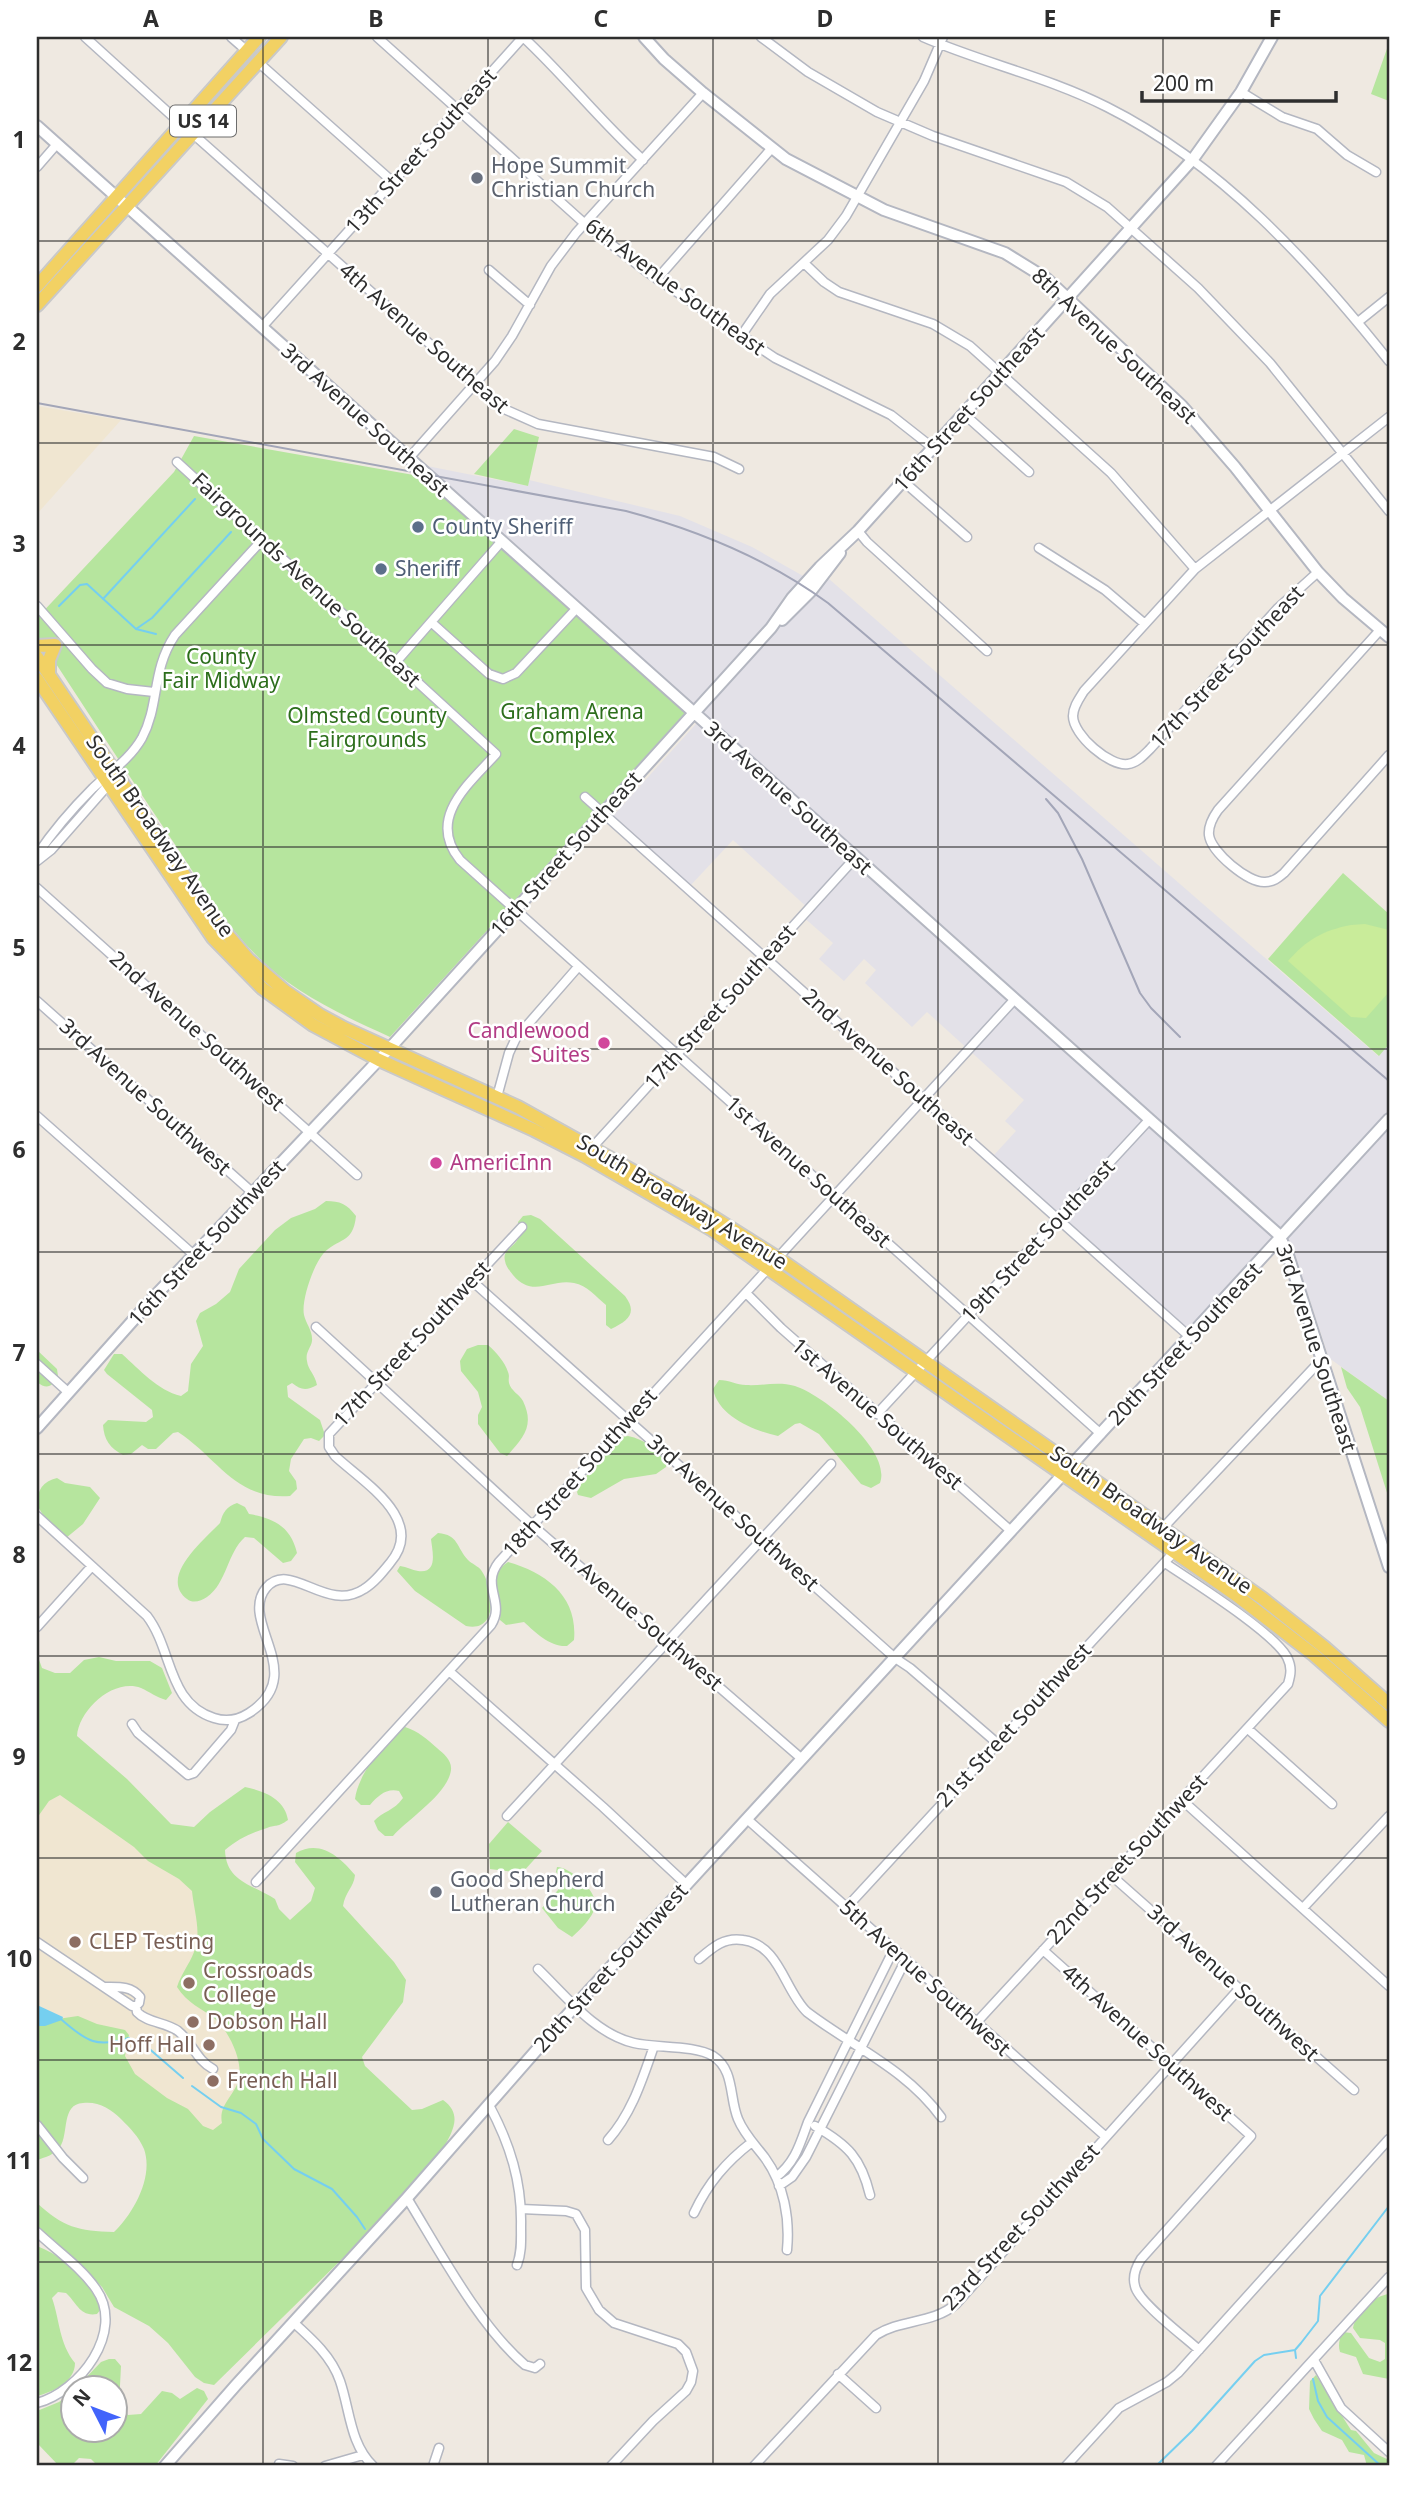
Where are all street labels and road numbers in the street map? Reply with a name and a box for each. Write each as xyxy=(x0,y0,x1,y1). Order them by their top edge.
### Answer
street label: 13th Street Southeast xyxy=(339,61,502,239)
road number: US 14 xyxy=(170,105,236,136)
street label: 6th Avenue Southeast xyxy=(580,211,772,361)
street label: 4th Avenue Southeast xyxy=(334,256,516,419)
street label: 8th Avenue Southeast xyxy=(1026,261,1204,430)
street label: 16th Street Southeast xyxy=(887,319,1050,497)
street label: 3rd Avenue Southeast xyxy=(276,336,456,502)
street label: Fairgrounds Avenue Southeast xyxy=(186,466,427,693)
street label: 17th Street Southeast xyxy=(1143,579,1309,754)
street label: 3rd Avenue Southeast xyxy=(699,714,879,880)
street label: South Broadway Avenue xyxy=(80,729,241,942)
street label: 16th Street Southeast xyxy=(484,764,647,942)
street label: 17th Street Southeast xyxy=(638,917,801,1095)
street label: 2nd Avenue Southwest xyxy=(104,944,291,1117)
street label: 2nd Avenue Southeast xyxy=(797,982,981,1151)
street label: 3rd Avenue Southwest xyxy=(54,1012,238,1181)
street label: 1st Avenue Southeast xyxy=(720,1089,898,1253)
street label: South Broadway Avenue xyxy=(572,1127,793,1275)
street label: 16th Street Southwest xyxy=(122,1153,291,1332)
street label: 19th Street Southeast xyxy=(954,1153,1120,1328)
street label: 3rd Avenue Southeast xyxy=(1270,1240,1364,1456)
street label: 17th Street Southwest xyxy=(327,1254,496,1433)
street label: 20th Street Southeast xyxy=(1101,1256,1267,1431)
street label: 1st Avenue Southwest xyxy=(786,1331,969,1496)
street label: 18th Street Southwest xyxy=(496,1382,663,1563)
street label: 3rd Avenue Southwest xyxy=(642,1428,826,1597)
street label: South Broadway Avenue xyxy=(1045,1439,1258,1600)
street label: 4th Avenue Southwest xyxy=(544,1530,730,1697)
street label: 21st Street Southwest xyxy=(930,1636,1097,1812)
street label: 22nd Street Southwest xyxy=(1040,1767,1213,1949)
street label: 20th Street Southwest xyxy=(527,1877,694,2058)
street label: 5th Avenue Southwest xyxy=(834,1893,1017,2062)
street label: 3rd Avenue Southwest xyxy=(1142,1898,1326,2067)
street label: 4th Avenue Southwest xyxy=(1056,1958,1239,2127)
street label: 23rd Street Southwest xyxy=(936,2137,1105,2316)

